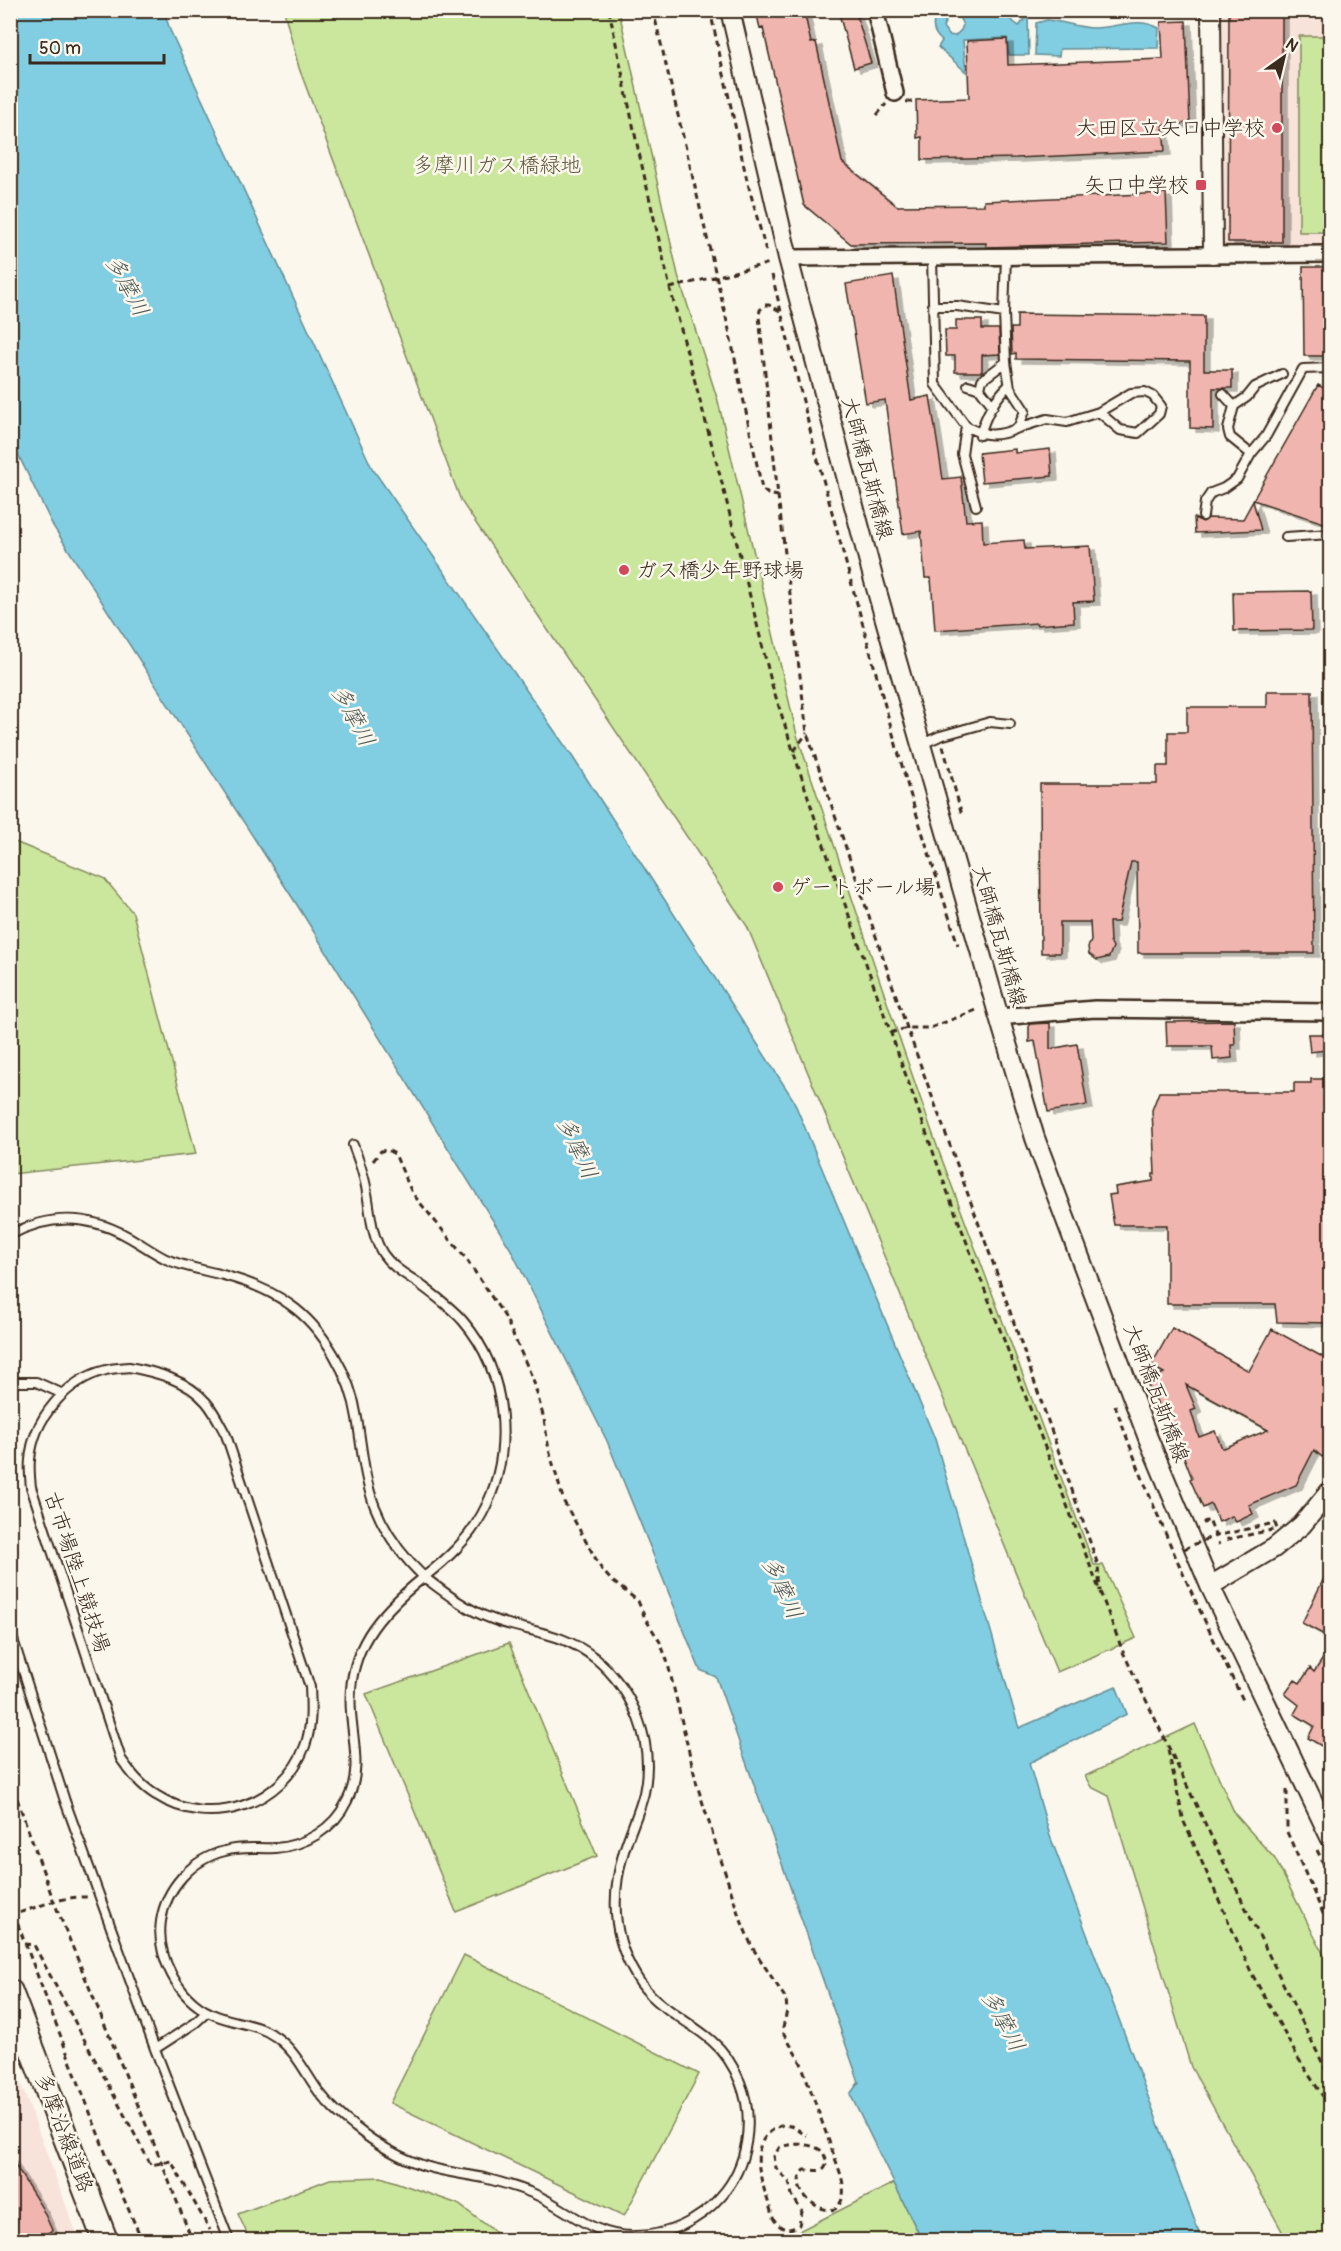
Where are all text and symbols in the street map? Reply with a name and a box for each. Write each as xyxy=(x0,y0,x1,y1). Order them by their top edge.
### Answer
scale bar xyxy=(30,27,164,65)
north arrow xyxy=(1254,27,1314,87)
text: N xyxy=(1282,34,1302,57)
text: 50 m xyxy=(39,37,81,60)
place label: 大田区立矢口中学校 xyxy=(1076,115,1265,142)
marker: 大田区立矢口中学校 xyxy=(1270,121,1284,135)
park label: 多摩川ガス橋緑地 xyxy=(413,152,581,179)
place label: 矢口中学校 xyxy=(1084,172,1189,199)
marker: 矢口中学校 xyxy=(1194,178,1208,192)
water label: 多摩川 xyxy=(99,250,155,322)
street label: 大師橋瓦斯橋線 xyxy=(835,394,899,542)
place label: ガス橋少年野球場 xyxy=(636,557,804,584)
marker: ガス橋少年野球場 xyxy=(617,563,631,577)
water label: 多摩川 xyxy=(325,680,381,752)
street label: 大師橋瓦斯橋線 xyxy=(966,862,1032,1010)
place label: ゲートボール場 xyxy=(790,874,936,901)
marker: ゲートボール場 xyxy=(771,880,785,894)
water label: 多摩川 xyxy=(550,1112,604,1184)
street label: 大師橋瓦斯橋線 xyxy=(1117,1320,1195,1466)
street label: 古市場陸上競技場 xyxy=(38,1488,116,1656)
water label: 多摩川 xyxy=(755,1552,809,1624)
water label: 多摩川 xyxy=(975,1985,1031,2057)
street label: 多摩沿線道路 xyxy=(29,2069,99,2197)

